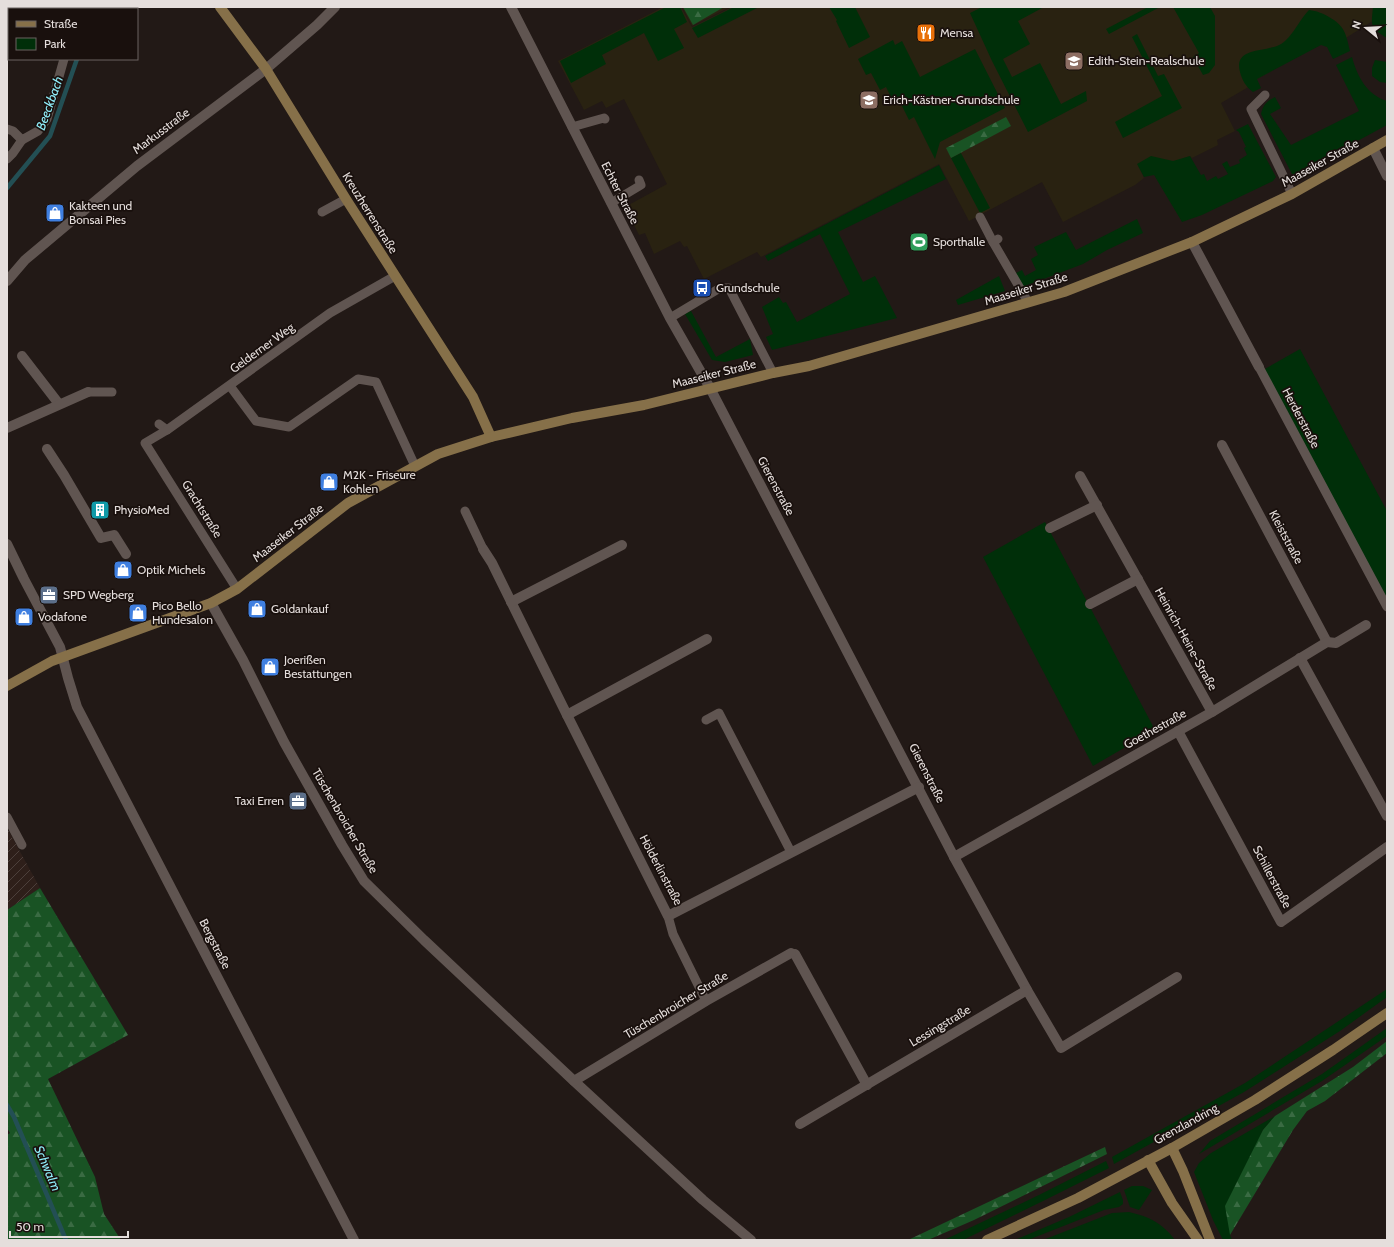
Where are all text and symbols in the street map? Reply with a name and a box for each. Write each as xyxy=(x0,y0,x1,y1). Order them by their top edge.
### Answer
legend xyxy=(8,8,138,60)
north arrow xyxy=(1346,8,1386,48)
text: Straße xyxy=(44,16,77,31)
text: N xyxy=(1349,19,1364,31)
restaurant icon: Mensa xyxy=(915,22,937,44)
place label: Mensa xyxy=(940,25,973,40)
text: Park xyxy=(44,36,66,51)
school or university icon: Edith-Stein-Realschule xyxy=(1063,50,1085,72)
place label: Edith-Stein-Realschule xyxy=(1088,53,1204,68)
water label: Beeckbach xyxy=(32,74,66,132)
school or university icon: Erich-Kästner-Grundschule xyxy=(858,89,880,111)
place label: Erich-Kästner-Grundschule xyxy=(883,92,1020,107)
street label: Markusstraße xyxy=(129,104,192,157)
street label: Maaseiker Straße xyxy=(1279,135,1361,190)
street label: Echter Straße xyxy=(598,159,643,227)
street label: Kreuzherrenstraße xyxy=(339,169,401,256)
place label: Kakteen und Bonsai Pies xyxy=(69,198,132,227)
shop icon: Kakteen und Bonsai Pies xyxy=(44,202,66,224)
sports icon: Sporthalle xyxy=(908,231,930,253)
place label: Sporthalle xyxy=(933,234,985,249)
street label: Maaseiker Straße xyxy=(983,269,1069,308)
bus stop icon: Grundschule xyxy=(691,277,713,299)
place label: Grundschule xyxy=(716,280,780,295)
street label: Gelderner Weg xyxy=(227,319,298,376)
street label: Maaseiker Straße xyxy=(670,356,757,391)
street label: Herderstraße xyxy=(1279,385,1324,450)
street label: Gierenstraße xyxy=(755,454,798,518)
place label: M2K - Friseure Kohlen xyxy=(343,467,416,496)
shop icon: M2K - Friseure Kohlen xyxy=(318,471,340,493)
street label: Grachtstraße xyxy=(179,477,226,540)
building icon: PhysioMed xyxy=(89,499,111,521)
street label: Maaseiker Straße xyxy=(249,500,326,565)
place label: PhysioMed xyxy=(114,502,169,517)
street label: Kleiststraße xyxy=(1266,507,1307,566)
shop icon: Optik Michels xyxy=(112,559,134,581)
place label: Optik Michels xyxy=(137,562,206,577)
office icon: SPD Wegberg xyxy=(38,584,60,606)
street label: Heinrich-Heine-Straße xyxy=(1152,585,1221,693)
place label: SPD Wegberg xyxy=(63,587,135,602)
place label: Pico Bello Hundesalon xyxy=(152,598,213,627)
shop icon: Goldankauf xyxy=(246,598,268,620)
place label: Goldankauf xyxy=(271,601,329,616)
shop icon: Pico Bello Hundesalon xyxy=(127,602,149,624)
shop icon: Vodafone xyxy=(13,606,35,628)
place label: Vodafone xyxy=(38,609,87,624)
place label: Joerißen Bestattungen xyxy=(283,652,352,681)
shop icon: Joerißen Bestattungen xyxy=(259,656,281,678)
street label: Goethestraße xyxy=(1121,705,1189,752)
street label: Gierenstraße xyxy=(906,741,949,805)
street label: Tüschenbroicher Straße xyxy=(309,766,382,876)
office icon: Taxi Erren xyxy=(287,790,309,812)
place label: Taxi Erren xyxy=(235,793,284,808)
street label: Hölderlinstraße xyxy=(637,832,686,908)
street label: Schillerstraße xyxy=(1250,843,1295,911)
street label: Bergstraße xyxy=(196,916,234,971)
street label: Tüschenbroicher Straße xyxy=(621,968,731,1042)
street label: Lessingstraße xyxy=(906,1001,973,1050)
street label: Grenzlandring xyxy=(1151,1099,1221,1147)
water label: Schwalm xyxy=(31,1143,65,1193)
scale bar xyxy=(10,1213,128,1239)
text: 50 m xyxy=(16,1219,44,1234)

